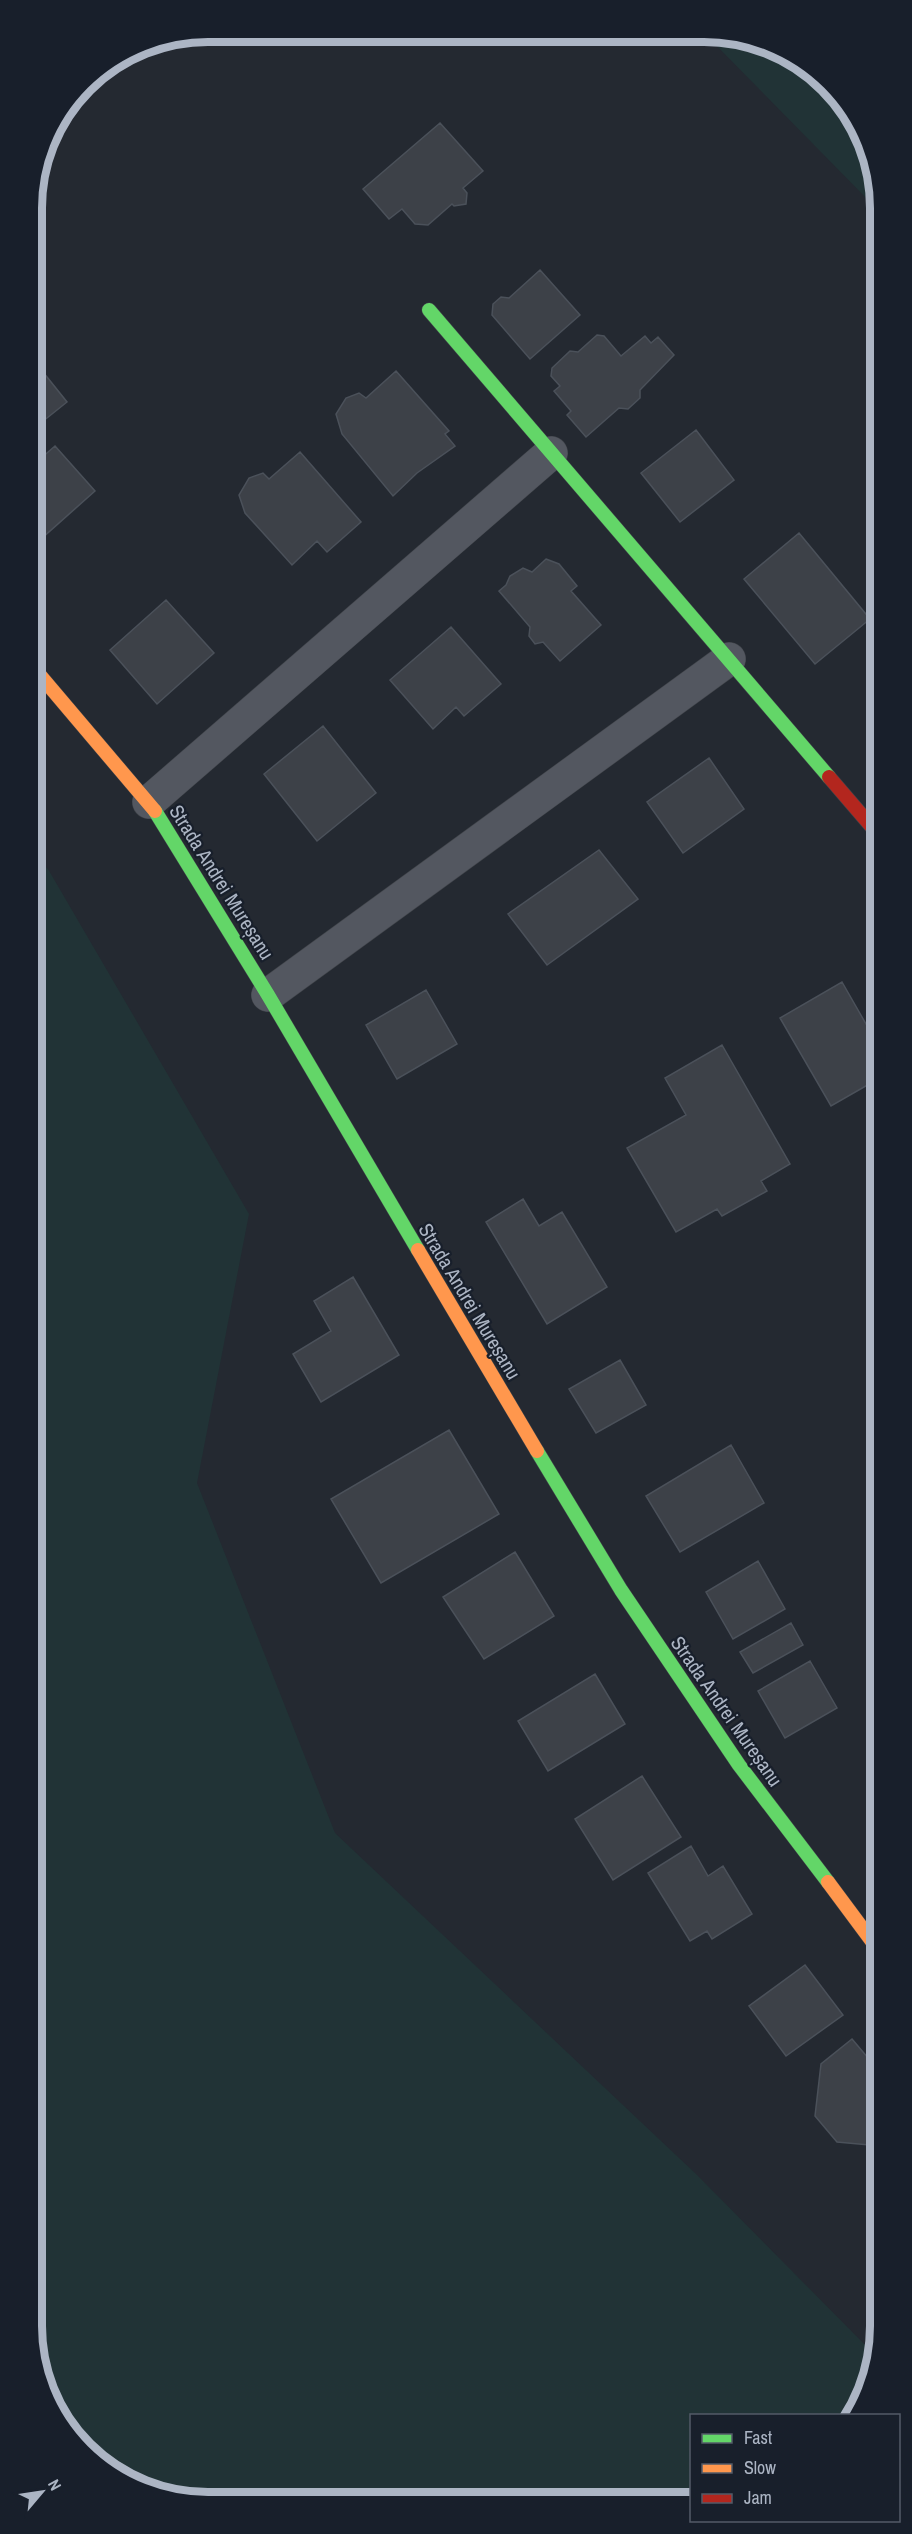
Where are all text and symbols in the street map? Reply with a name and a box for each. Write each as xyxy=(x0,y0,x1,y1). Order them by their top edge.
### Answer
street label: Strada Andrei Mureșanu xyxy=(163,799,281,965)
street label: Strada Andrei Mureșanu xyxy=(413,1218,527,1384)
street label: Strada Andrei Mureșanu xyxy=(665,1630,789,1792)
legend xyxy=(690,2414,900,2522)
text: Fast xyxy=(744,2425,772,2450)
text: Slow xyxy=(744,2455,776,2480)
north arrow xyxy=(12,2462,72,2522)
text: N xyxy=(43,2475,67,2494)
text: Jam xyxy=(744,2485,772,2510)

